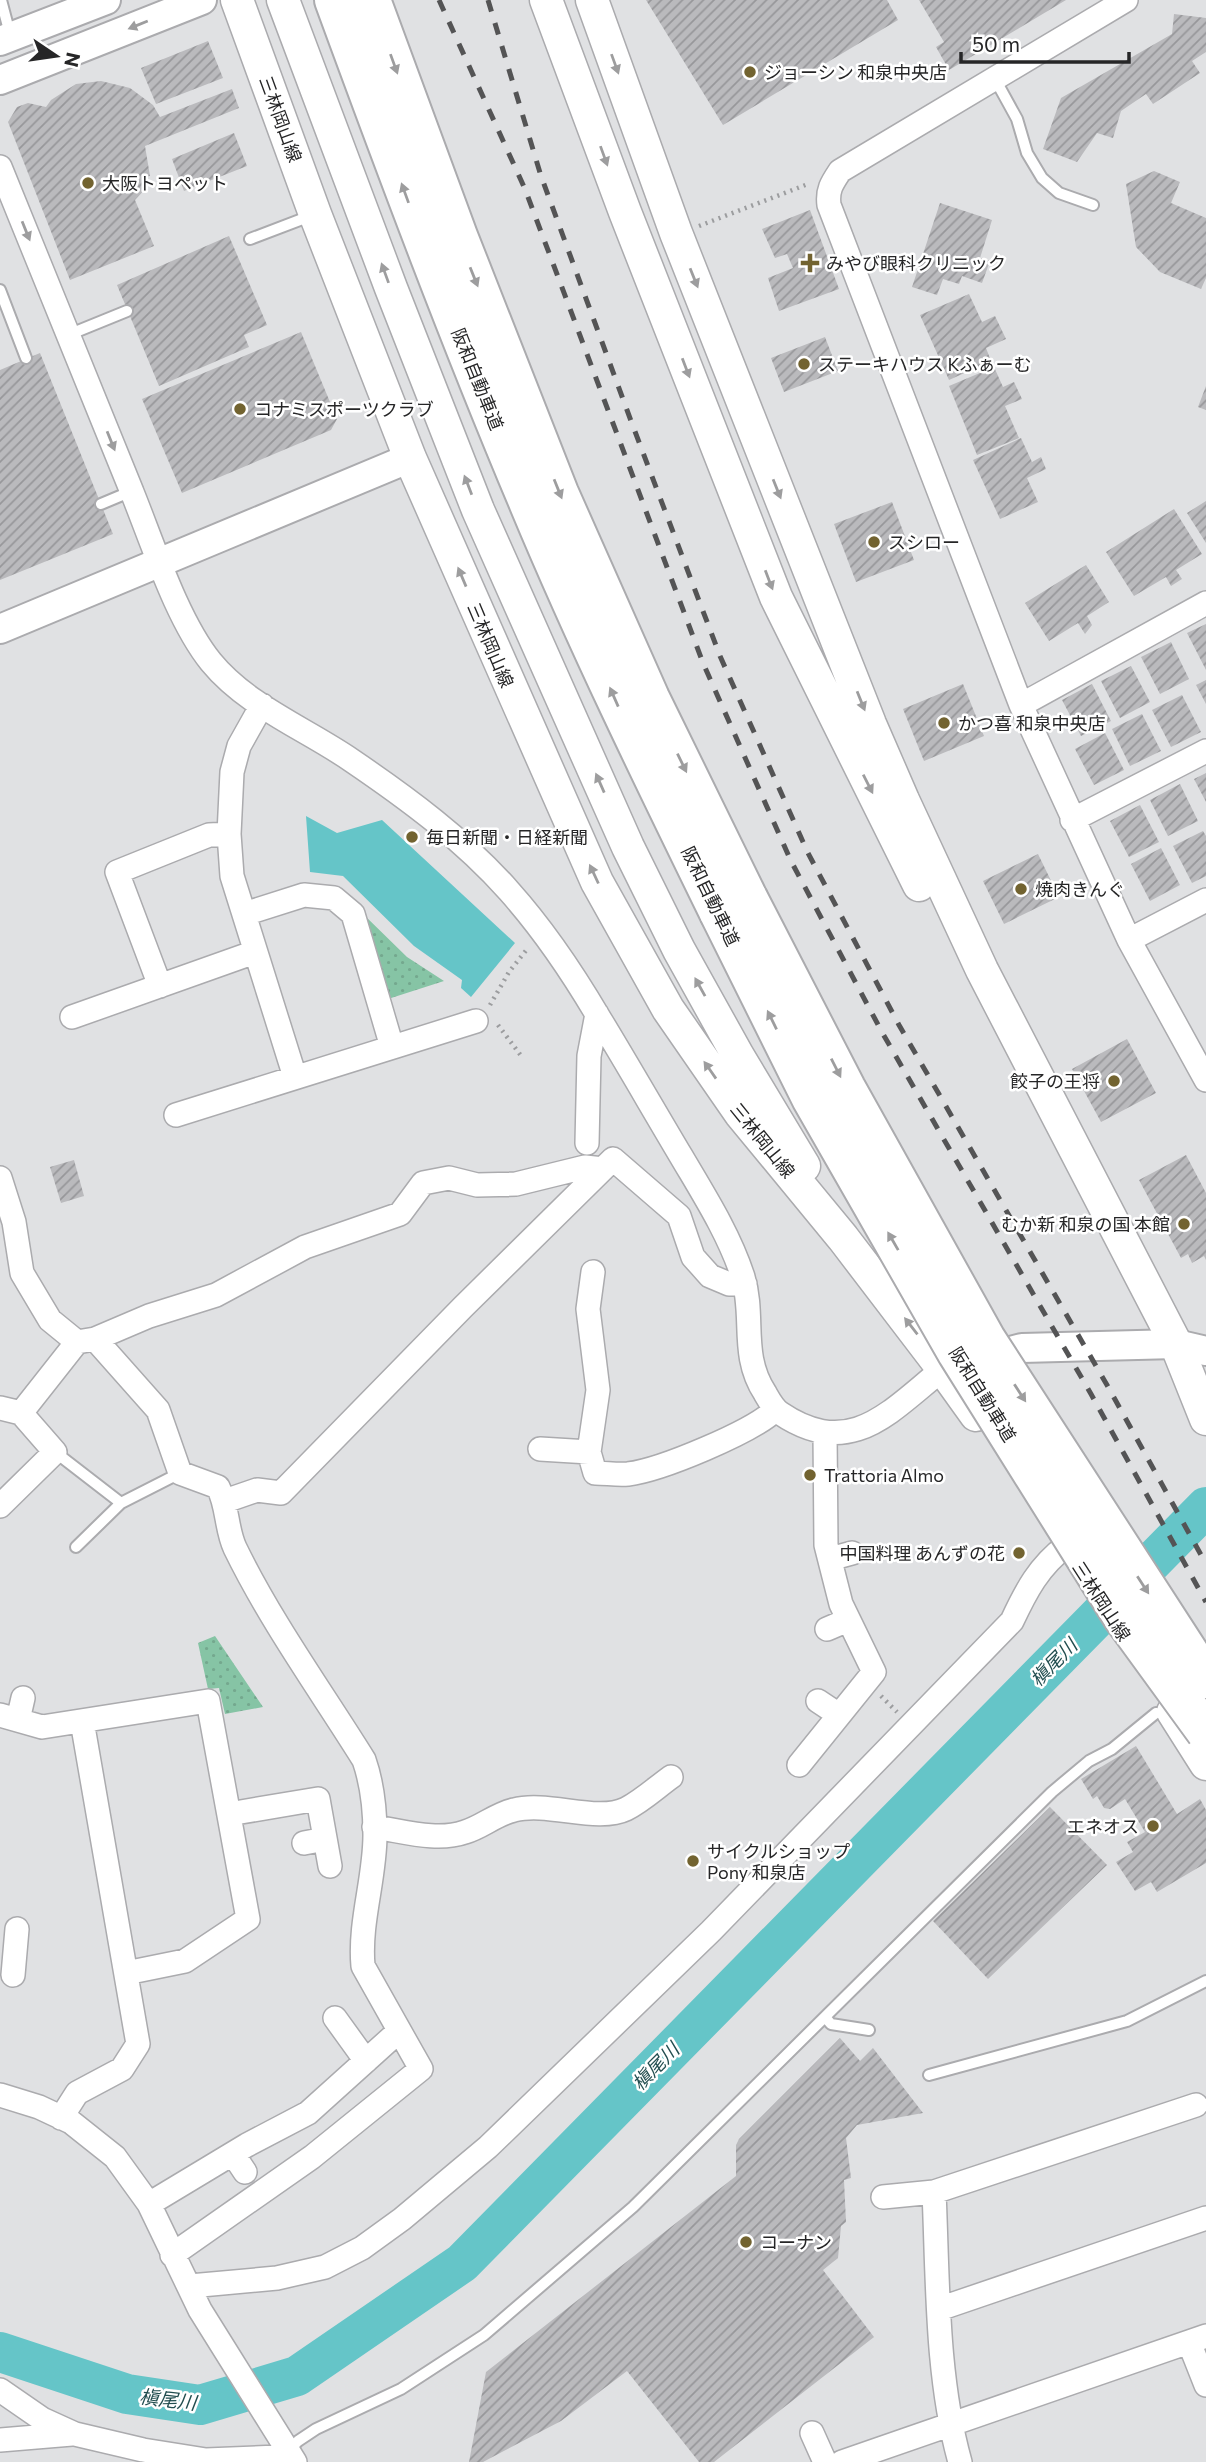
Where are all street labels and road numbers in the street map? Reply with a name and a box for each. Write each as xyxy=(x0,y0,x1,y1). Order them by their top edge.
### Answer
street label: 三林岡山線 xyxy=(255,73,307,165)
street label: 阪和自動車道 xyxy=(448,325,508,433)
street label: 三林岡山線 xyxy=(463,599,519,691)
street label: 阪和自動車道 xyxy=(677,843,745,949)
street label: 三林岡山線 xyxy=(726,1098,800,1182)
street label: 阪和自動車道 xyxy=(945,1342,1021,1446)
street label: 三林岡山線 xyxy=(1068,1557,1136,1645)

